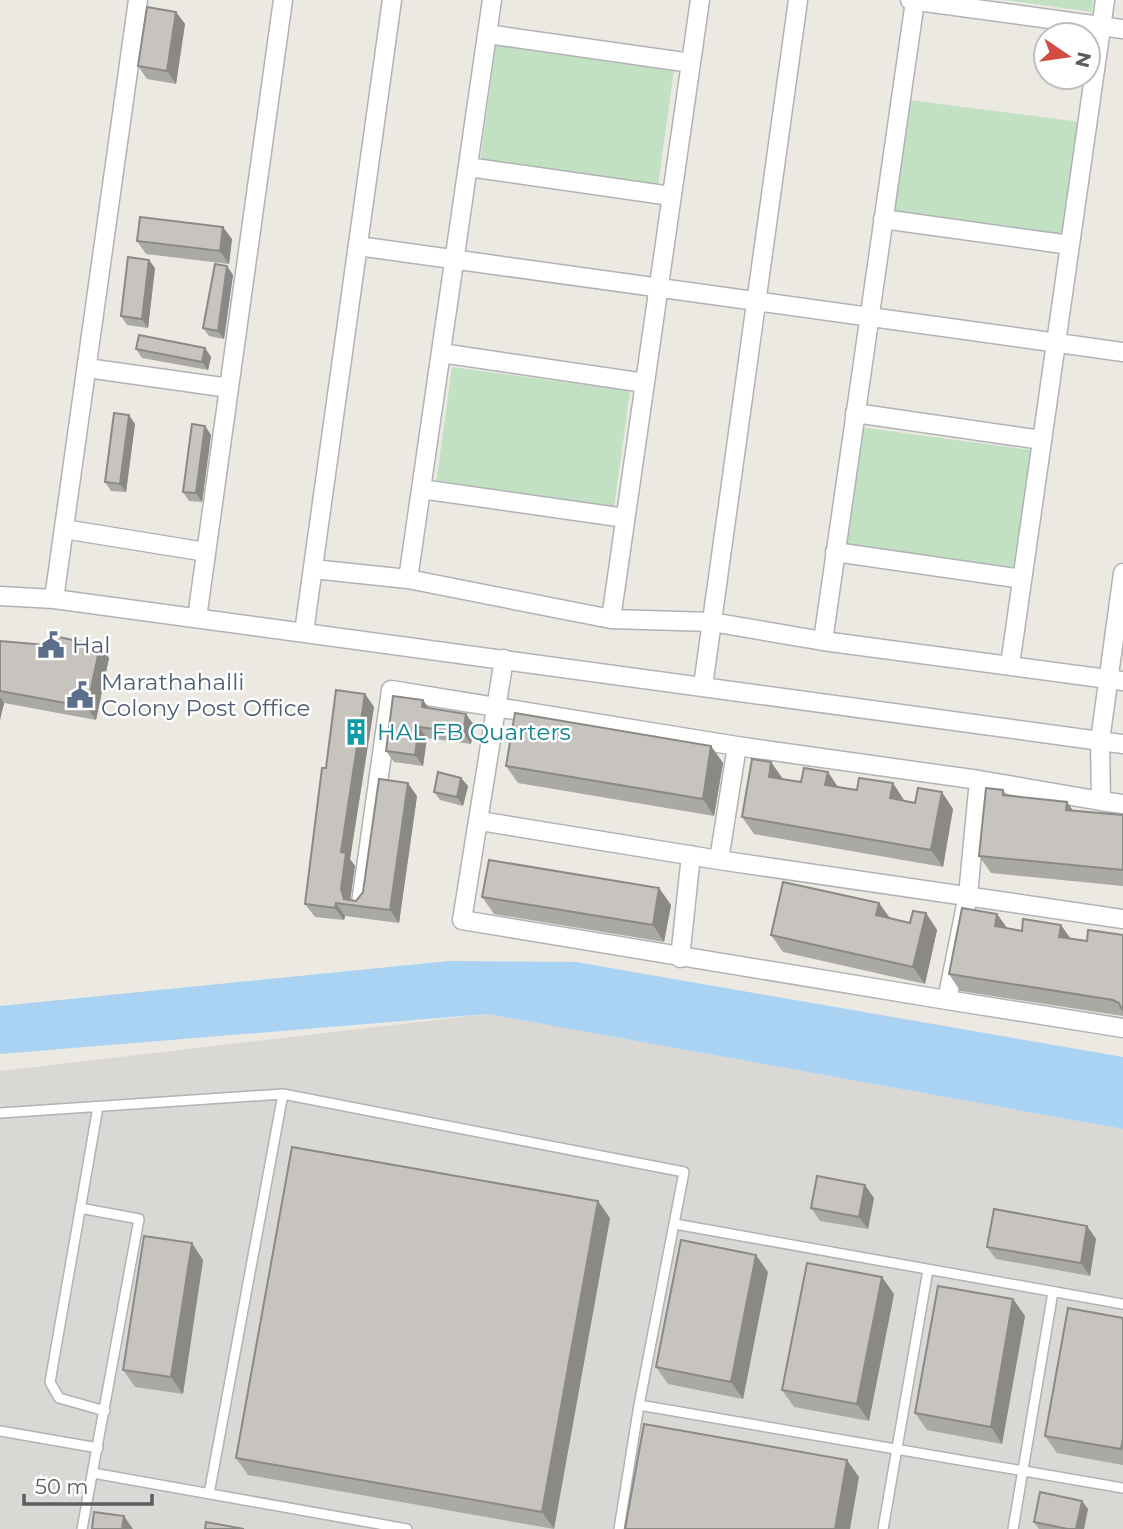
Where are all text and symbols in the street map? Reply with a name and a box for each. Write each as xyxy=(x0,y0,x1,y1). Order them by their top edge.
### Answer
north arrow xyxy=(1032,21,1102,91)
text: N xyxy=(1070,50,1096,70)
public building icon: Hal xyxy=(36,630,66,660)
place label: Hal xyxy=(72,631,110,659)
place label: Marathahalli Colony Post Office xyxy=(101,668,310,722)
public building icon: Marathahalli Colony Post Office xyxy=(65,680,95,710)
building icon: HAL FB Quarters xyxy=(341,717,371,747)
place label: HAL FB Quarters xyxy=(377,718,571,746)
scale bar xyxy=(24,1462,152,1506)
text: 50 m xyxy=(35,1474,89,1499)

